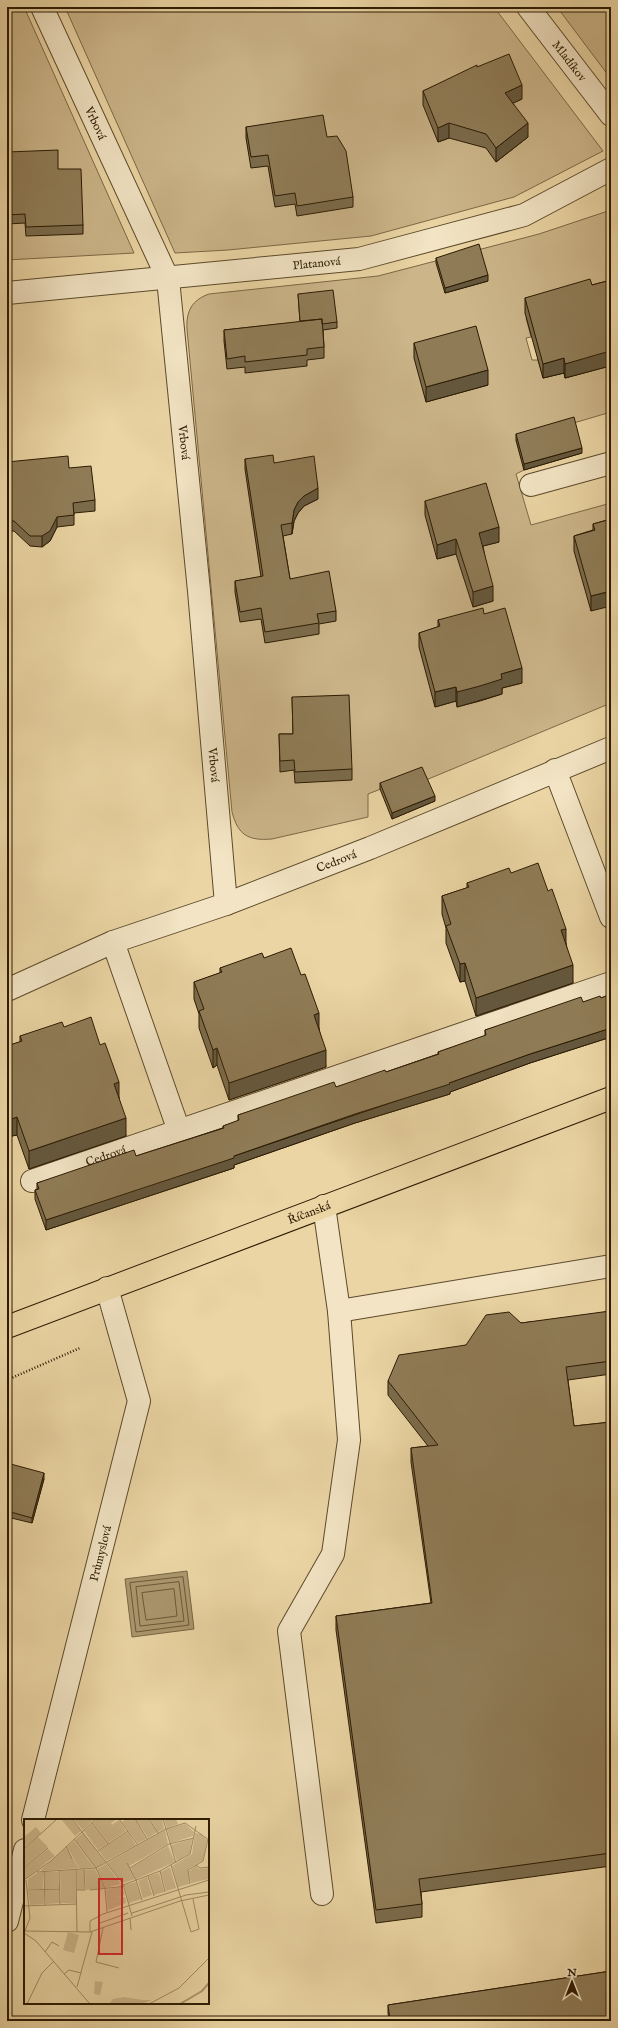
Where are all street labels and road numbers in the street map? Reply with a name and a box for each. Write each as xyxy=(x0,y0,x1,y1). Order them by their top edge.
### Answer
street label: Mladíkov xyxy=(549,38,590,85)
street label: Vrbová xyxy=(81,103,110,143)
street label: Platanová xyxy=(292,253,342,273)
street label: Vrbová xyxy=(175,423,194,461)
street label: Vrbová xyxy=(205,746,223,784)
street label: Cedrová xyxy=(314,846,359,876)
street label: Cedrová xyxy=(84,1142,129,1170)
street label: Říčanská xyxy=(285,1197,333,1227)
street label: Průmyslová xyxy=(86,1523,115,1583)

